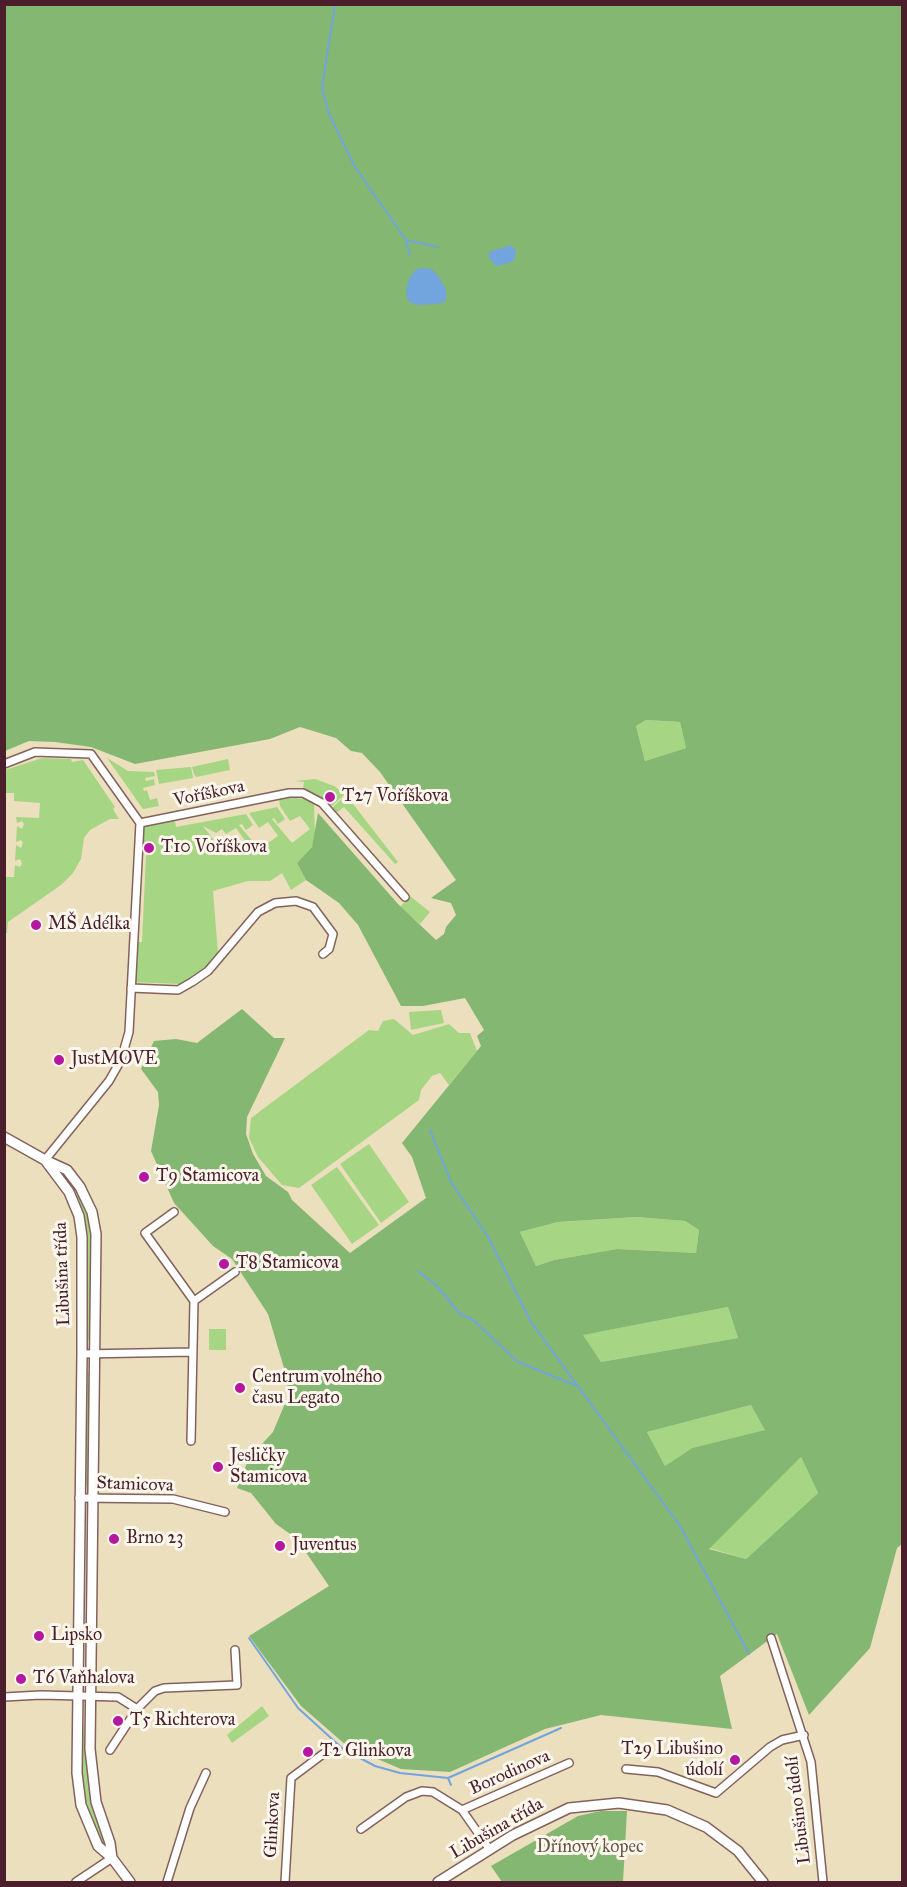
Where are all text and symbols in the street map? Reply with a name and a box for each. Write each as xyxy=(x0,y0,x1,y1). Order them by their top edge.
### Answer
street label: Voříškova xyxy=(172,776,246,812)
place label: T27 Voříškova xyxy=(342,786,448,808)
marker: T27 Voříškova xyxy=(323,790,337,804)
place label: T10 Voříškova xyxy=(161,837,267,859)
marker: T10 Voříškova xyxy=(142,841,156,855)
place label: MŠ Adélka xyxy=(48,914,130,936)
marker: MŠ Adélka xyxy=(29,918,43,932)
place label: JustMOVE xyxy=(71,1049,157,1071)
marker: JustMOVE xyxy=(52,1053,66,1067)
place label: T9 Stamicova xyxy=(156,1166,259,1188)
marker: T9 Stamicova xyxy=(137,1170,151,1184)
street label: Libušina třída xyxy=(50,1222,76,1326)
place label: T8 Stamicova xyxy=(236,1253,339,1275)
marker: T8 Stamicova xyxy=(217,1257,231,1271)
place label: Centrum volného času Legato xyxy=(252,1367,382,1410)
marker: Centrum volného času Legato xyxy=(233,1381,247,1395)
place label: Jesličky Stamicova xyxy=(230,1446,307,1488)
marker: Jesličky Stamicova xyxy=(211,1460,225,1474)
street label: Stamicova xyxy=(96,1473,174,1497)
place label: Brno 23 xyxy=(126,1528,183,1550)
marker: Brno 23 xyxy=(107,1532,121,1546)
place label: Juventus xyxy=(292,1535,357,1557)
marker: Juventus xyxy=(273,1539,287,1553)
place label: Lipsko xyxy=(51,1625,102,1647)
marker: Lipsko xyxy=(32,1629,46,1643)
place label: T6 Vaňhalova xyxy=(33,1668,135,1690)
marker: T6 Vaňhalova xyxy=(14,1672,28,1686)
place label: T5 Richterova xyxy=(130,1710,235,1732)
marker: T5 Richterova xyxy=(111,1714,125,1728)
place label: T29 Libušino údolí xyxy=(621,1739,723,1782)
place label: T2 Glinkova xyxy=(320,1741,411,1763)
marker: T2 Glinkova xyxy=(301,1745,315,1759)
street label: Borodinova xyxy=(466,1746,554,1800)
marker: T29 Libušino údolí xyxy=(728,1753,742,1767)
street label: Libušino údolí xyxy=(782,1755,816,1865)
street label: Glinkova xyxy=(260,1791,286,1859)
street label: Libušina třída xyxy=(447,1794,547,1864)
park label: Dřínový kopec xyxy=(536,1837,644,1859)

